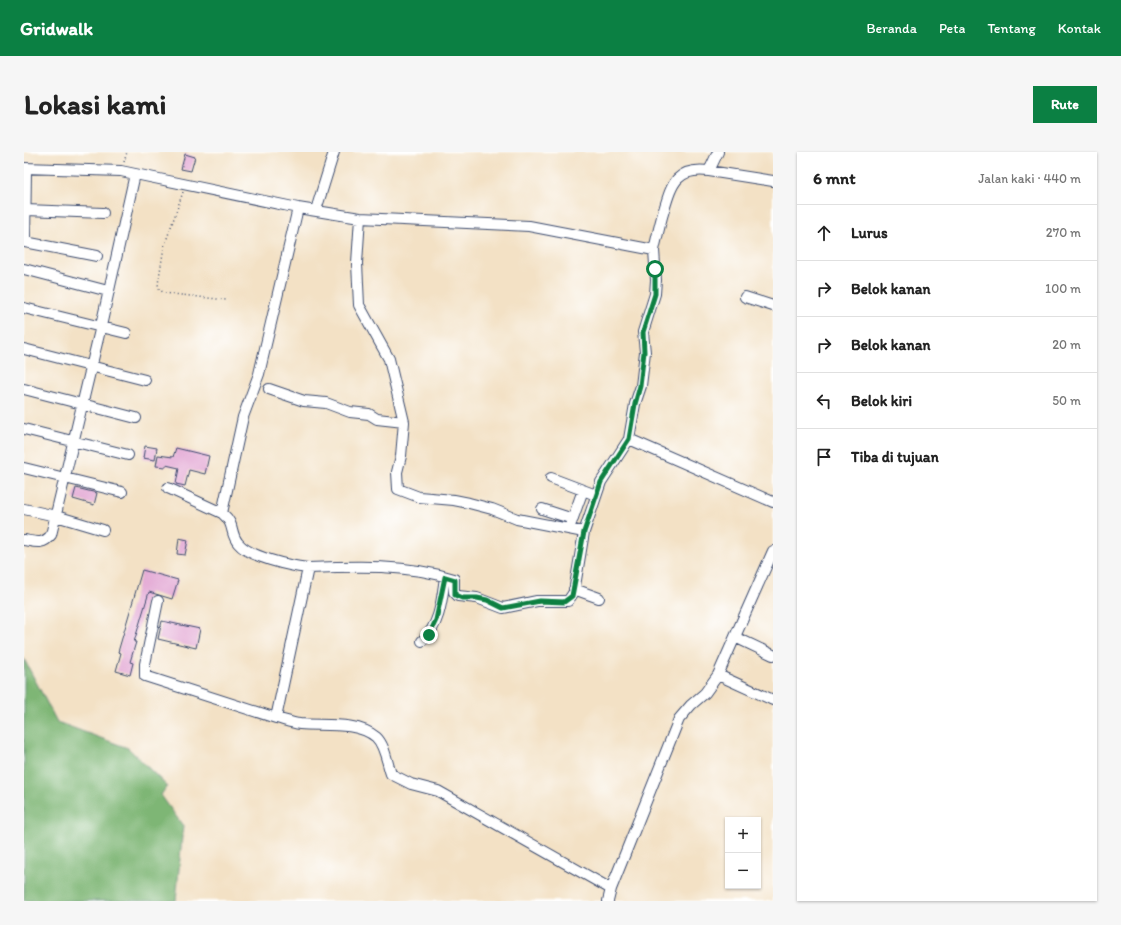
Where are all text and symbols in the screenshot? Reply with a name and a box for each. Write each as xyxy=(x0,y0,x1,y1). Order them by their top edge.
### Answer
text: Gridwalk xyxy=(20,17,93,40)
text: Beranda xyxy=(866,20,917,37)
text: Peta xyxy=(939,20,965,37)
text: Tentang xyxy=(987,20,1036,37)
text: Kontak xyxy=(1058,20,1101,37)
button: Rute xyxy=(1033,86,1097,123)
text: Lokasi kami xyxy=(24,87,166,121)
text: 6 mnt xyxy=(813,168,856,188)
text: Jalan kaki · 440 m xyxy=(978,171,1081,186)
icon: ahead xyxy=(813,222,835,244)
text: Lurus xyxy=(851,224,888,242)
text: 270 m xyxy=(1046,225,1081,240)
route start xyxy=(646,260,664,278)
icon: right xyxy=(813,278,835,300)
text: Belok kanan xyxy=(851,280,931,298)
text: 100 m xyxy=(1045,281,1081,296)
icon: right xyxy=(813,334,835,356)
text: Belok kanan xyxy=(851,336,931,354)
text: 20 m xyxy=(1052,337,1081,352)
icon: left xyxy=(813,390,835,412)
text: Belok kiri xyxy=(851,392,912,410)
text: 50 m xyxy=(1052,393,1081,408)
icon: arrive xyxy=(813,446,835,468)
text: Tiba di tujuan xyxy=(851,448,939,466)
route end xyxy=(420,626,438,644)
map controls xyxy=(725,817,761,889)
button: + xyxy=(725,817,761,853)
button: − xyxy=(725,853,761,889)

